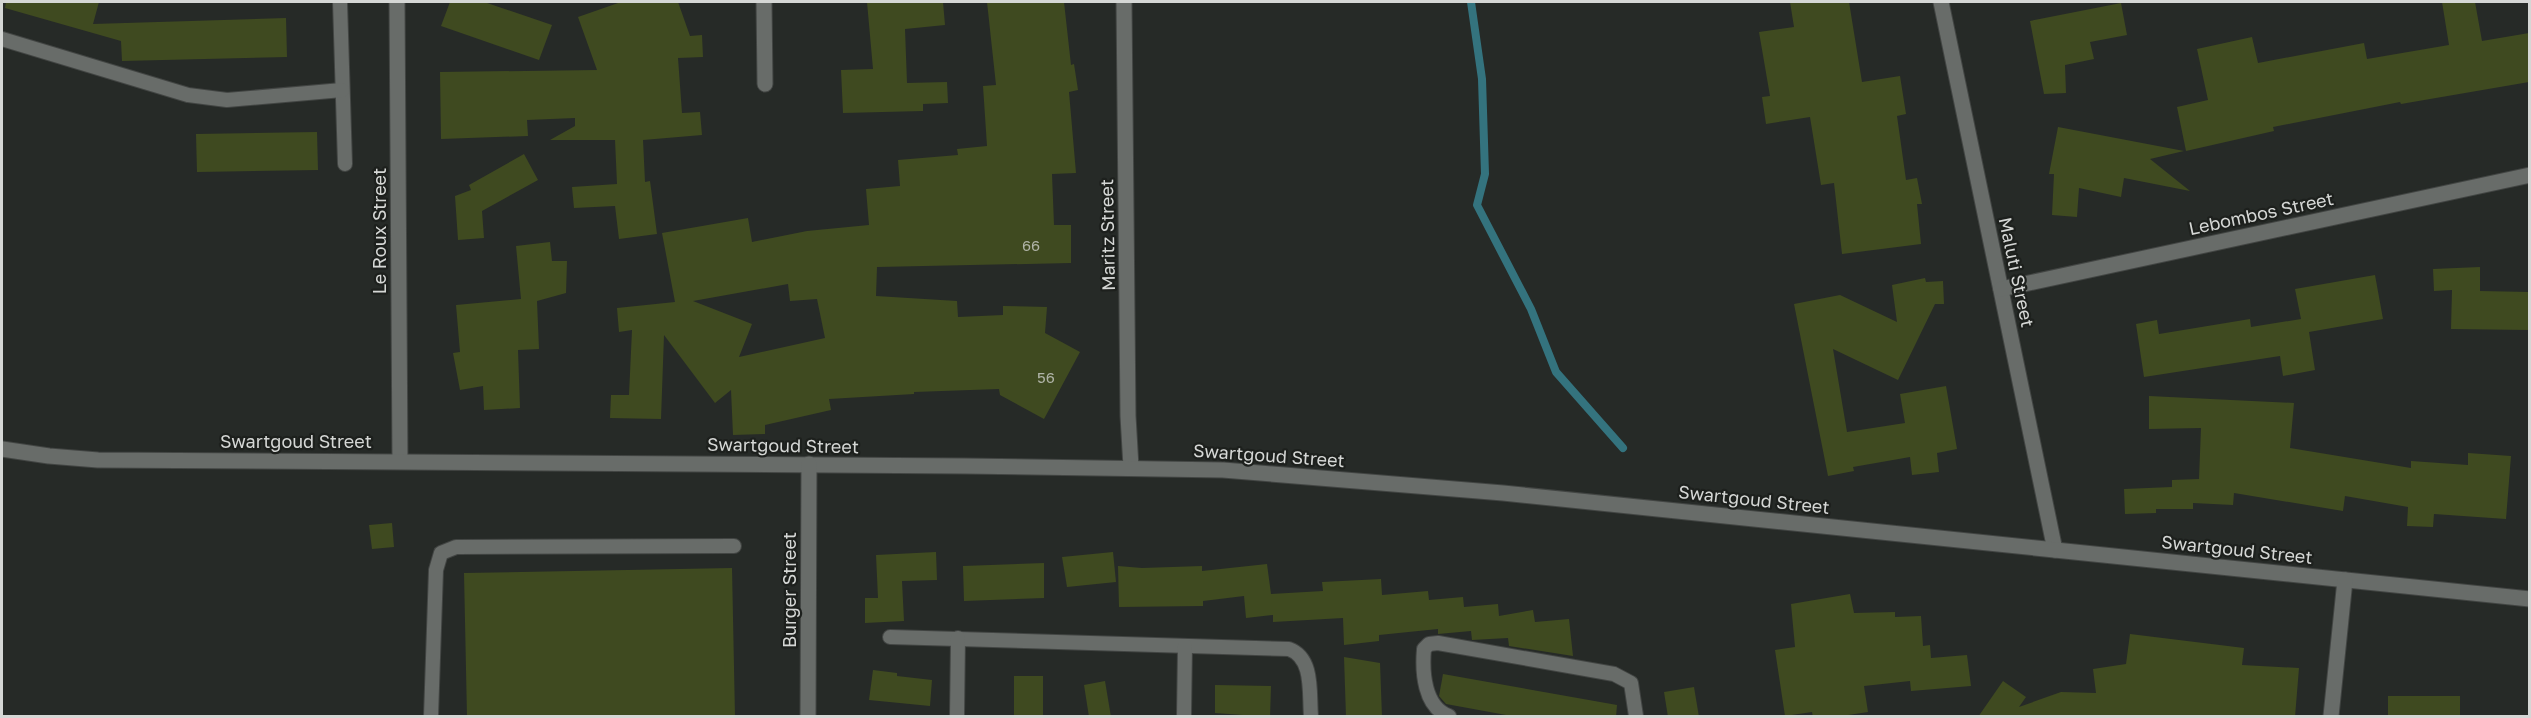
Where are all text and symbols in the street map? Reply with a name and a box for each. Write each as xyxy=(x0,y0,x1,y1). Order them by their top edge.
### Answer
street label: Le Roux Street xyxy=(368,168,390,294)
street label: Maritz Street xyxy=(1095,179,1119,291)
street label: Lebombos Street xyxy=(2187,187,2335,239)
street label: Maluti Street xyxy=(1995,215,2039,329)
house number: 66 xyxy=(1022,236,1040,254)
house number: 56 xyxy=(1037,368,1055,386)
street label: Swartgoud Street xyxy=(220,430,372,452)
street label: Swartgoud Street xyxy=(707,433,859,457)
street label: Swartgoud Street xyxy=(1192,439,1346,471)
street label: Swartgoud Street xyxy=(1677,480,1831,518)
street label: Swartgoud Street xyxy=(2160,530,2314,568)
street label: Burger Street xyxy=(778,532,800,648)

